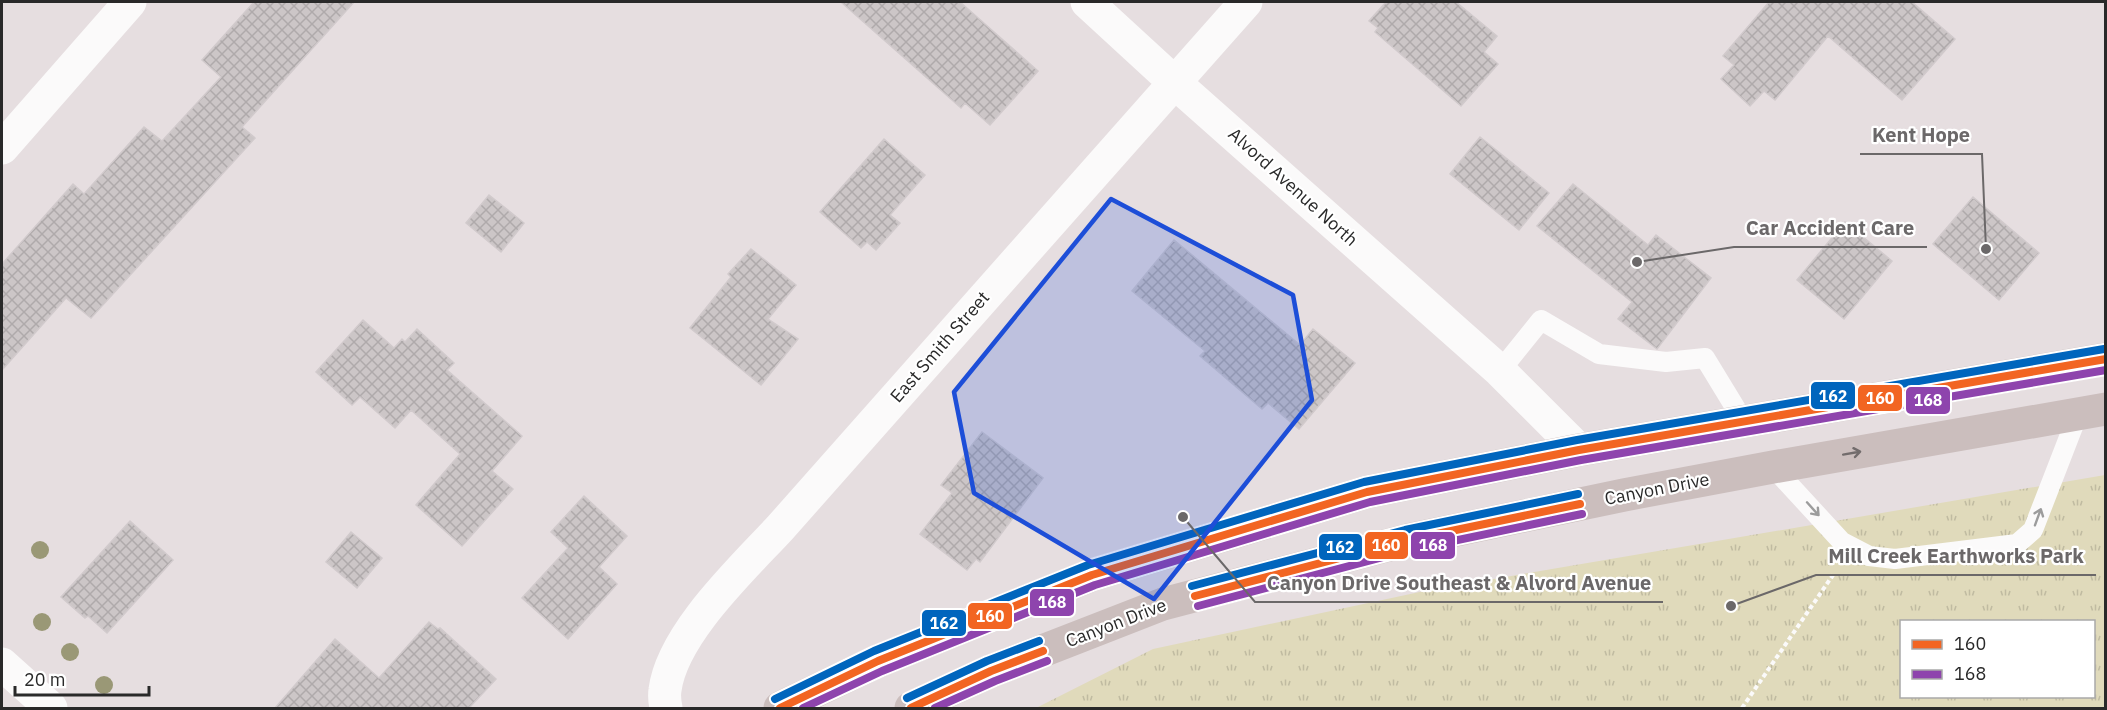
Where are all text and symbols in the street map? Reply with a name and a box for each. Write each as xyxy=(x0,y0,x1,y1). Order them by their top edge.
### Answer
callout: Kent Hope xyxy=(1860,116,1982,154)
text: Kent Hope xyxy=(1872,121,1970,148)
street label: Alvord Avenue North xyxy=(1224,122,1363,251)
callout: Car Accident Care xyxy=(1734,209,1927,247)
text: Car Accident Care xyxy=(1746,214,1914,241)
street label: East Smith Street xyxy=(885,286,994,407)
line badge: 162 xyxy=(1810,381,1856,410)
line badge: 160 xyxy=(1857,384,1903,412)
text: 162 xyxy=(1819,386,1847,406)
line badge: 168 xyxy=(1905,386,1951,415)
text: 160 xyxy=(1866,388,1895,408)
text: 168 xyxy=(1914,390,1942,410)
one-way arrow xyxy=(1841,447,1861,458)
street label: Canyon Drive xyxy=(1603,467,1711,510)
one-way arrow xyxy=(1806,502,1820,517)
one-way arrow xyxy=(2033,508,2044,527)
line badge: 160 xyxy=(1364,531,1409,560)
line badge: 168 xyxy=(1410,531,1456,560)
line badge: 162 xyxy=(1318,533,1363,561)
text: 160 xyxy=(1372,535,1401,555)
text: 168 xyxy=(1419,535,1447,555)
text: 162 xyxy=(1326,537,1354,557)
callout: Mill Creek Earthworks Park xyxy=(1816,537,2096,575)
text: Mill Creek Earthworks Park xyxy=(1828,542,2084,569)
callout: Canyon Drive Southeast & Alvord Avenue xyxy=(1255,564,1663,602)
text: Canyon Drive Southeast & Alvord Avenue xyxy=(1267,569,1651,596)
line badge: 168 xyxy=(1029,588,1075,617)
text: 168 xyxy=(1038,592,1066,612)
street label: Canyon Drive xyxy=(1062,593,1170,652)
line badge: 160 xyxy=(967,602,1013,630)
text: 160 xyxy=(976,606,1005,626)
line badge: 162 xyxy=(921,609,967,637)
text: 162 xyxy=(930,613,958,633)
legend xyxy=(1900,620,2095,698)
text: 160 xyxy=(1954,632,1986,655)
scale bar xyxy=(15,659,148,697)
text: 168 xyxy=(1954,662,1986,685)
text: 20 m xyxy=(24,668,66,691)

